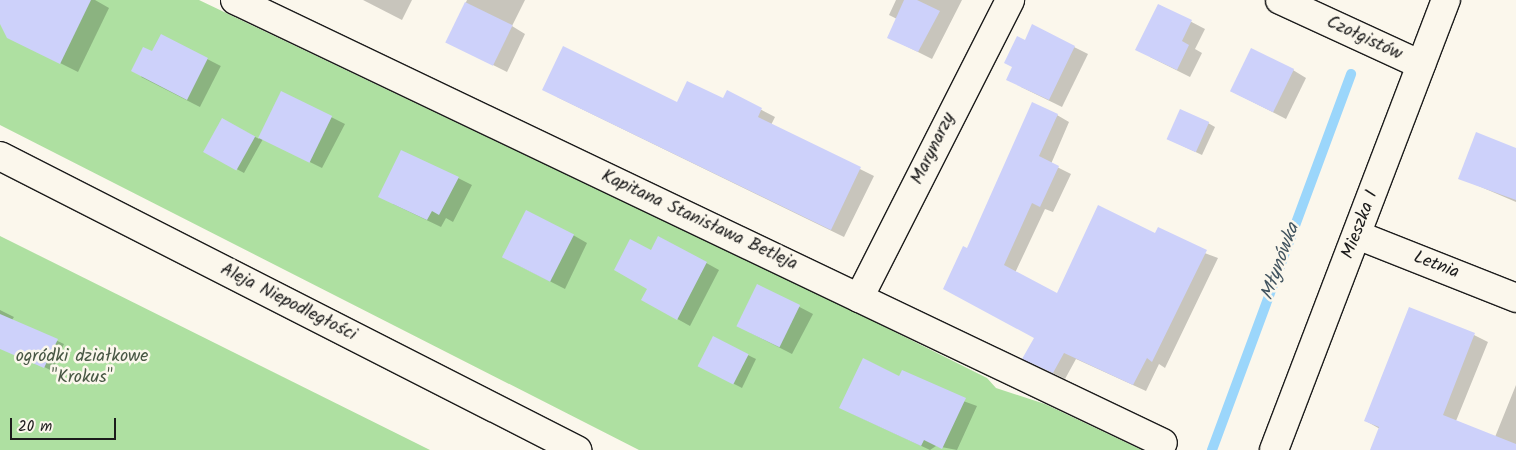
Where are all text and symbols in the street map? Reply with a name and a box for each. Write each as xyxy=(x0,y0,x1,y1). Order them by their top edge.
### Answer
street label: Czołgistów xyxy=(1323,12,1405,66)
street label: Marynarzy xyxy=(907,109,961,189)
street label: Kapitana Stanisława Betleja xyxy=(597,166,801,276)
street label: Mieszka I xyxy=(1338,188,1384,262)
water label: Młynówka xyxy=(1257,220,1305,304)
street label: Letnia xyxy=(1410,247,1462,285)
street label: Aleja Niepodległości xyxy=(216,259,360,347)
park label: ogródki działkowe "Krokus" xyxy=(16,347,148,389)
scale bar xyxy=(12,408,119,440)
text: 20 m xyxy=(18,415,52,439)

